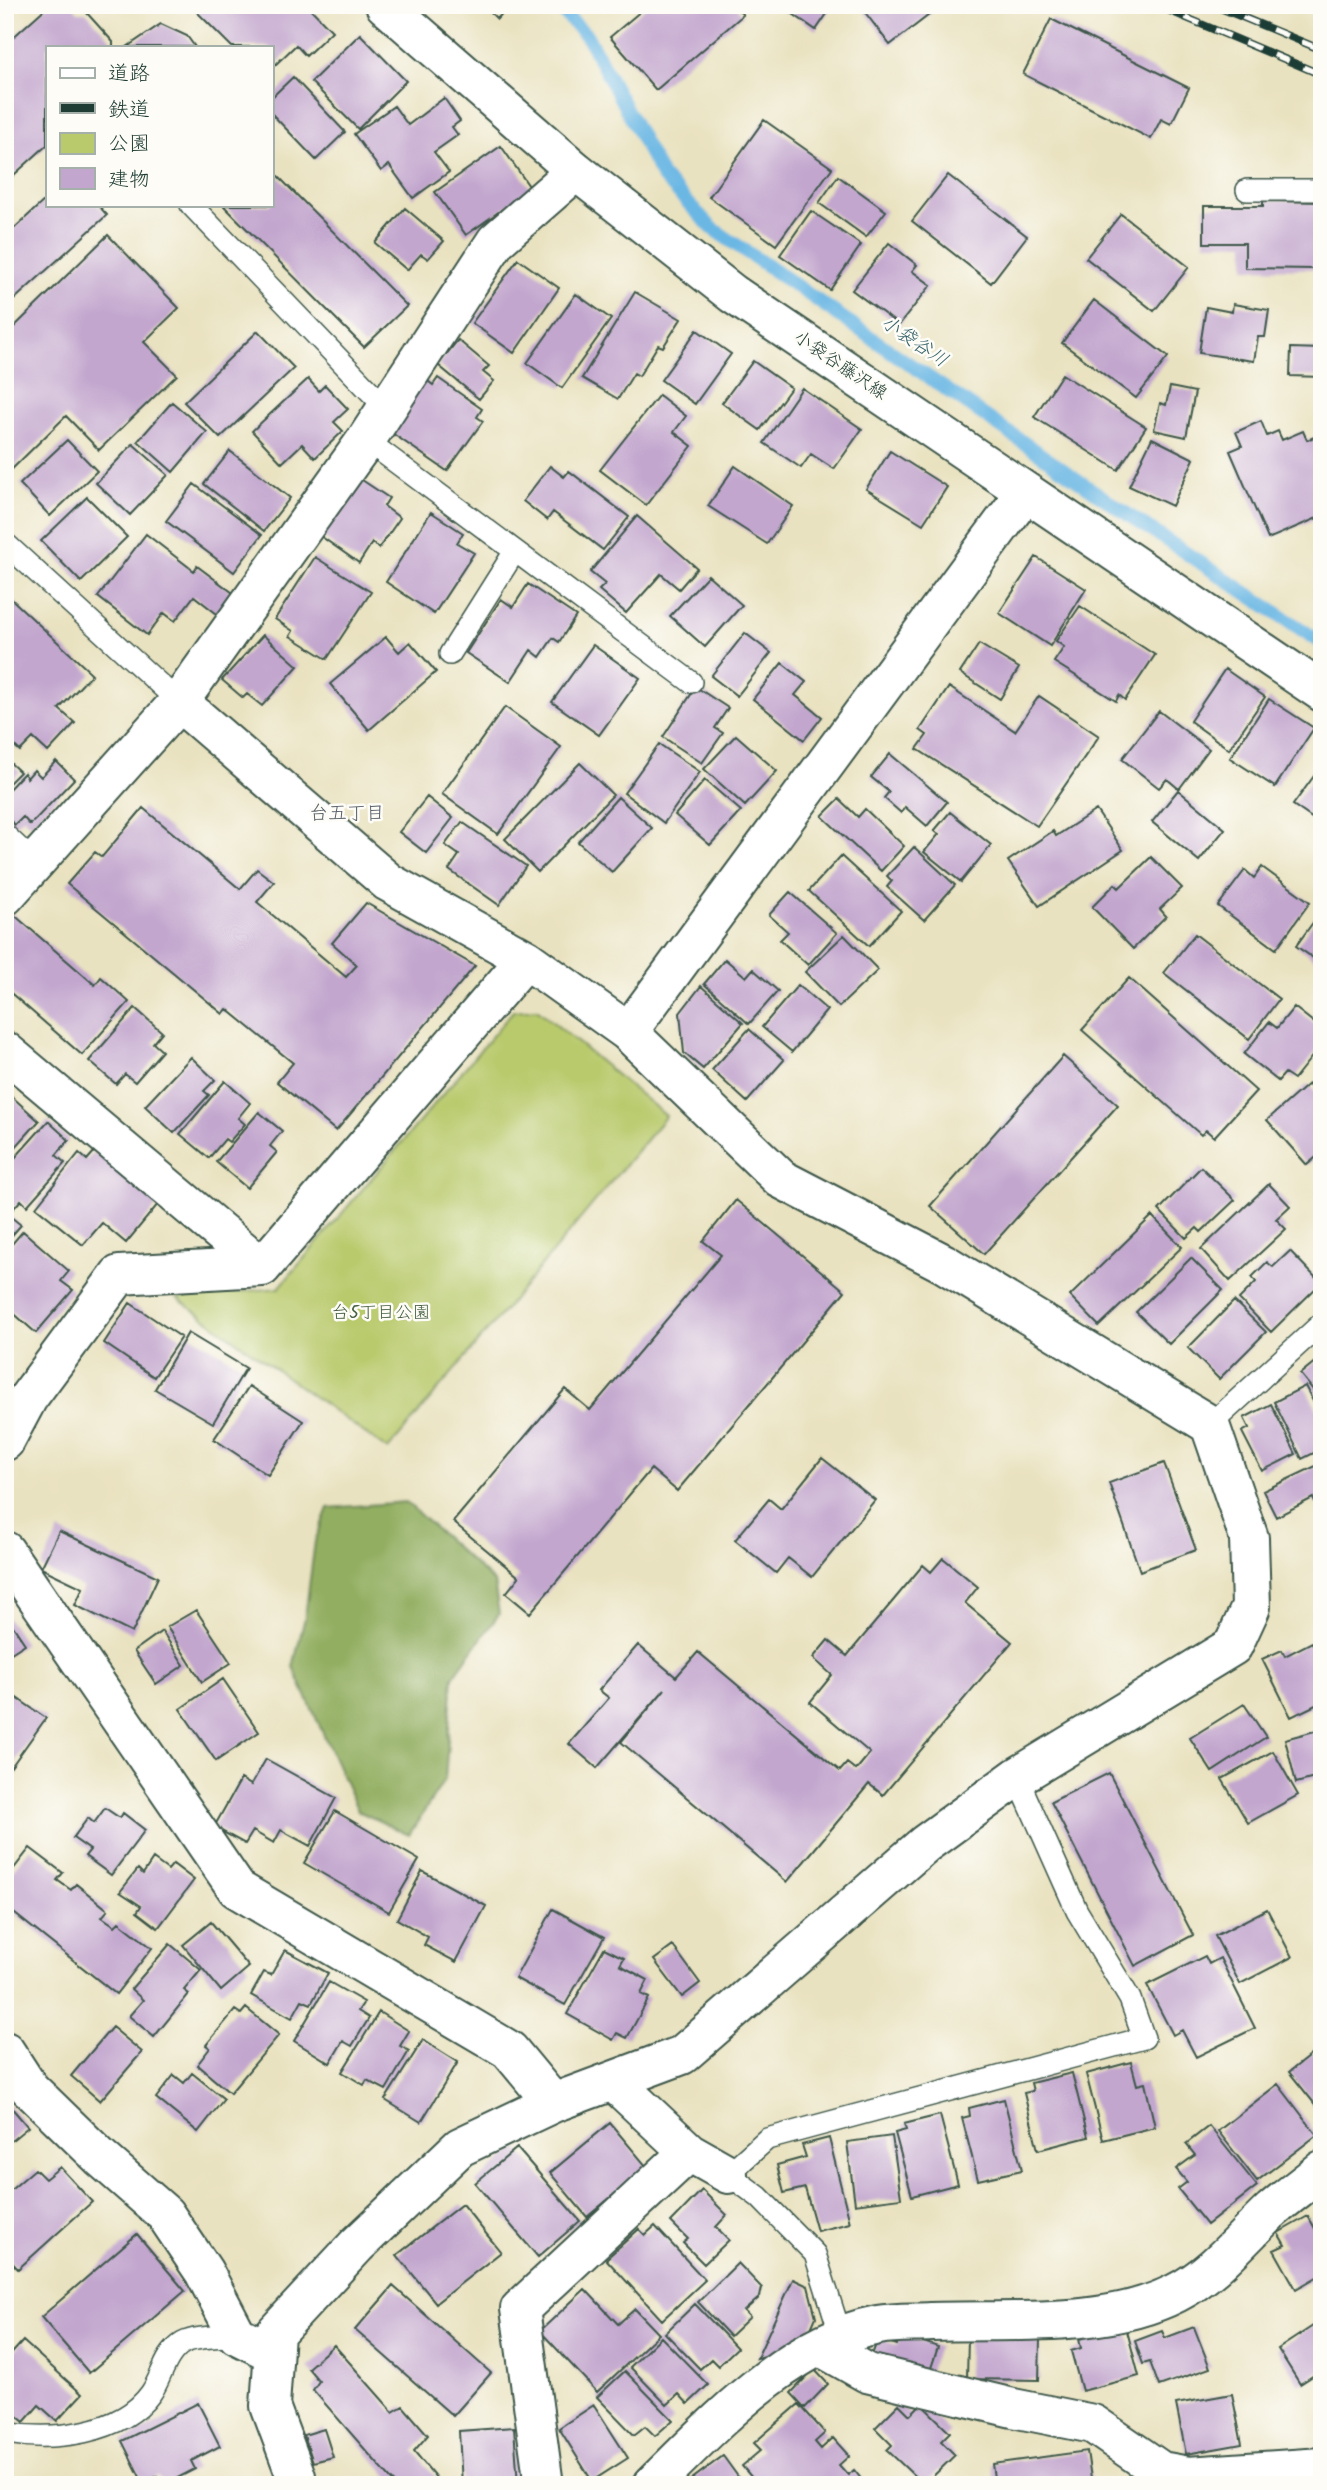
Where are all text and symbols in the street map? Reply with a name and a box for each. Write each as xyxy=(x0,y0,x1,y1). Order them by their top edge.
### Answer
legend xyxy=(46,46,273,206)
text: 道路 xyxy=(108,58,150,91)
text: 鉄道 xyxy=(108,94,150,127)
text: 公園 xyxy=(108,128,150,161)
text: 建物 xyxy=(108,164,150,197)
water label: 小袋谷川 xyxy=(874,308,954,376)
street label: 小袋谷藤沢線 xyxy=(787,324,893,408)
district label: 台五丁目 xyxy=(309,799,385,829)
park label: 台5丁目公園 xyxy=(331,1299,431,1328)

